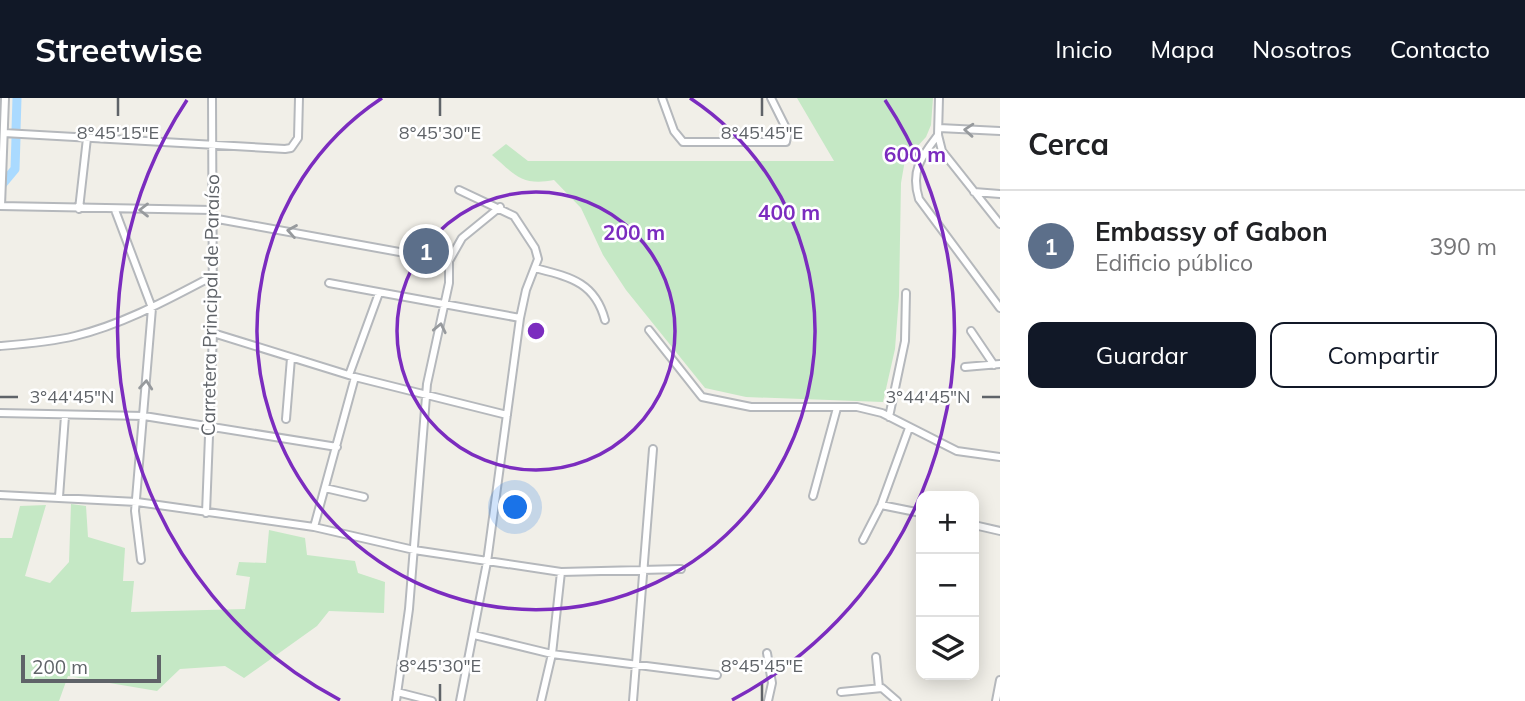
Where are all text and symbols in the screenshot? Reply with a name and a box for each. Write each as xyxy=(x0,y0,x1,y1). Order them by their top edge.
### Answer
text: Streetwise xyxy=(35,29,203,70)
text: Inicio xyxy=(1055,34,1112,64)
text: Mapa xyxy=(1150,34,1214,64)
text: Nosotros xyxy=(1252,34,1352,64)
text: Contacto xyxy=(1390,34,1490,64)
text: 8°45'15"E xyxy=(77,121,159,144)
text: 8°45'30"E xyxy=(399,121,481,144)
text: 8°45'45"E xyxy=(721,121,803,144)
one-way arrow xyxy=(964,122,975,137)
text: Cerca xyxy=(1028,125,1109,163)
text: 600 m xyxy=(884,141,946,167)
street label: Carretera Principal de Paraíso xyxy=(196,174,224,436)
text: 400 m xyxy=(758,199,820,225)
one-way arrow xyxy=(138,202,148,218)
text: Embassy of Gabon xyxy=(1095,215,1328,248)
text: 200 m xyxy=(603,219,665,245)
one-way arrow xyxy=(286,224,297,239)
pin: 1 xyxy=(403,225,449,277)
text: 1 xyxy=(1044,232,1058,261)
text: 390 m xyxy=(1429,232,1497,261)
text: Edificio público xyxy=(1095,248,1253,277)
centre of rings xyxy=(524,319,548,343)
one-way arrow xyxy=(431,322,446,334)
button: Guardar xyxy=(1028,322,1256,388)
button: Compartir xyxy=(1270,322,1497,388)
one-way arrow xyxy=(138,379,153,390)
text: 3°44'45"N xyxy=(29,385,115,408)
text: 3°44'45"N xyxy=(885,385,971,408)
your location xyxy=(498,490,532,524)
map controls xyxy=(916,491,979,680)
button: + xyxy=(916,491,979,554)
button: − xyxy=(916,554,979,617)
button: layers xyxy=(916,617,979,680)
scale bar xyxy=(21,652,161,684)
text: 8°45'30"E xyxy=(399,654,481,677)
text: 8°45'45"E xyxy=(721,654,803,677)
text: 200 m xyxy=(32,655,88,679)

